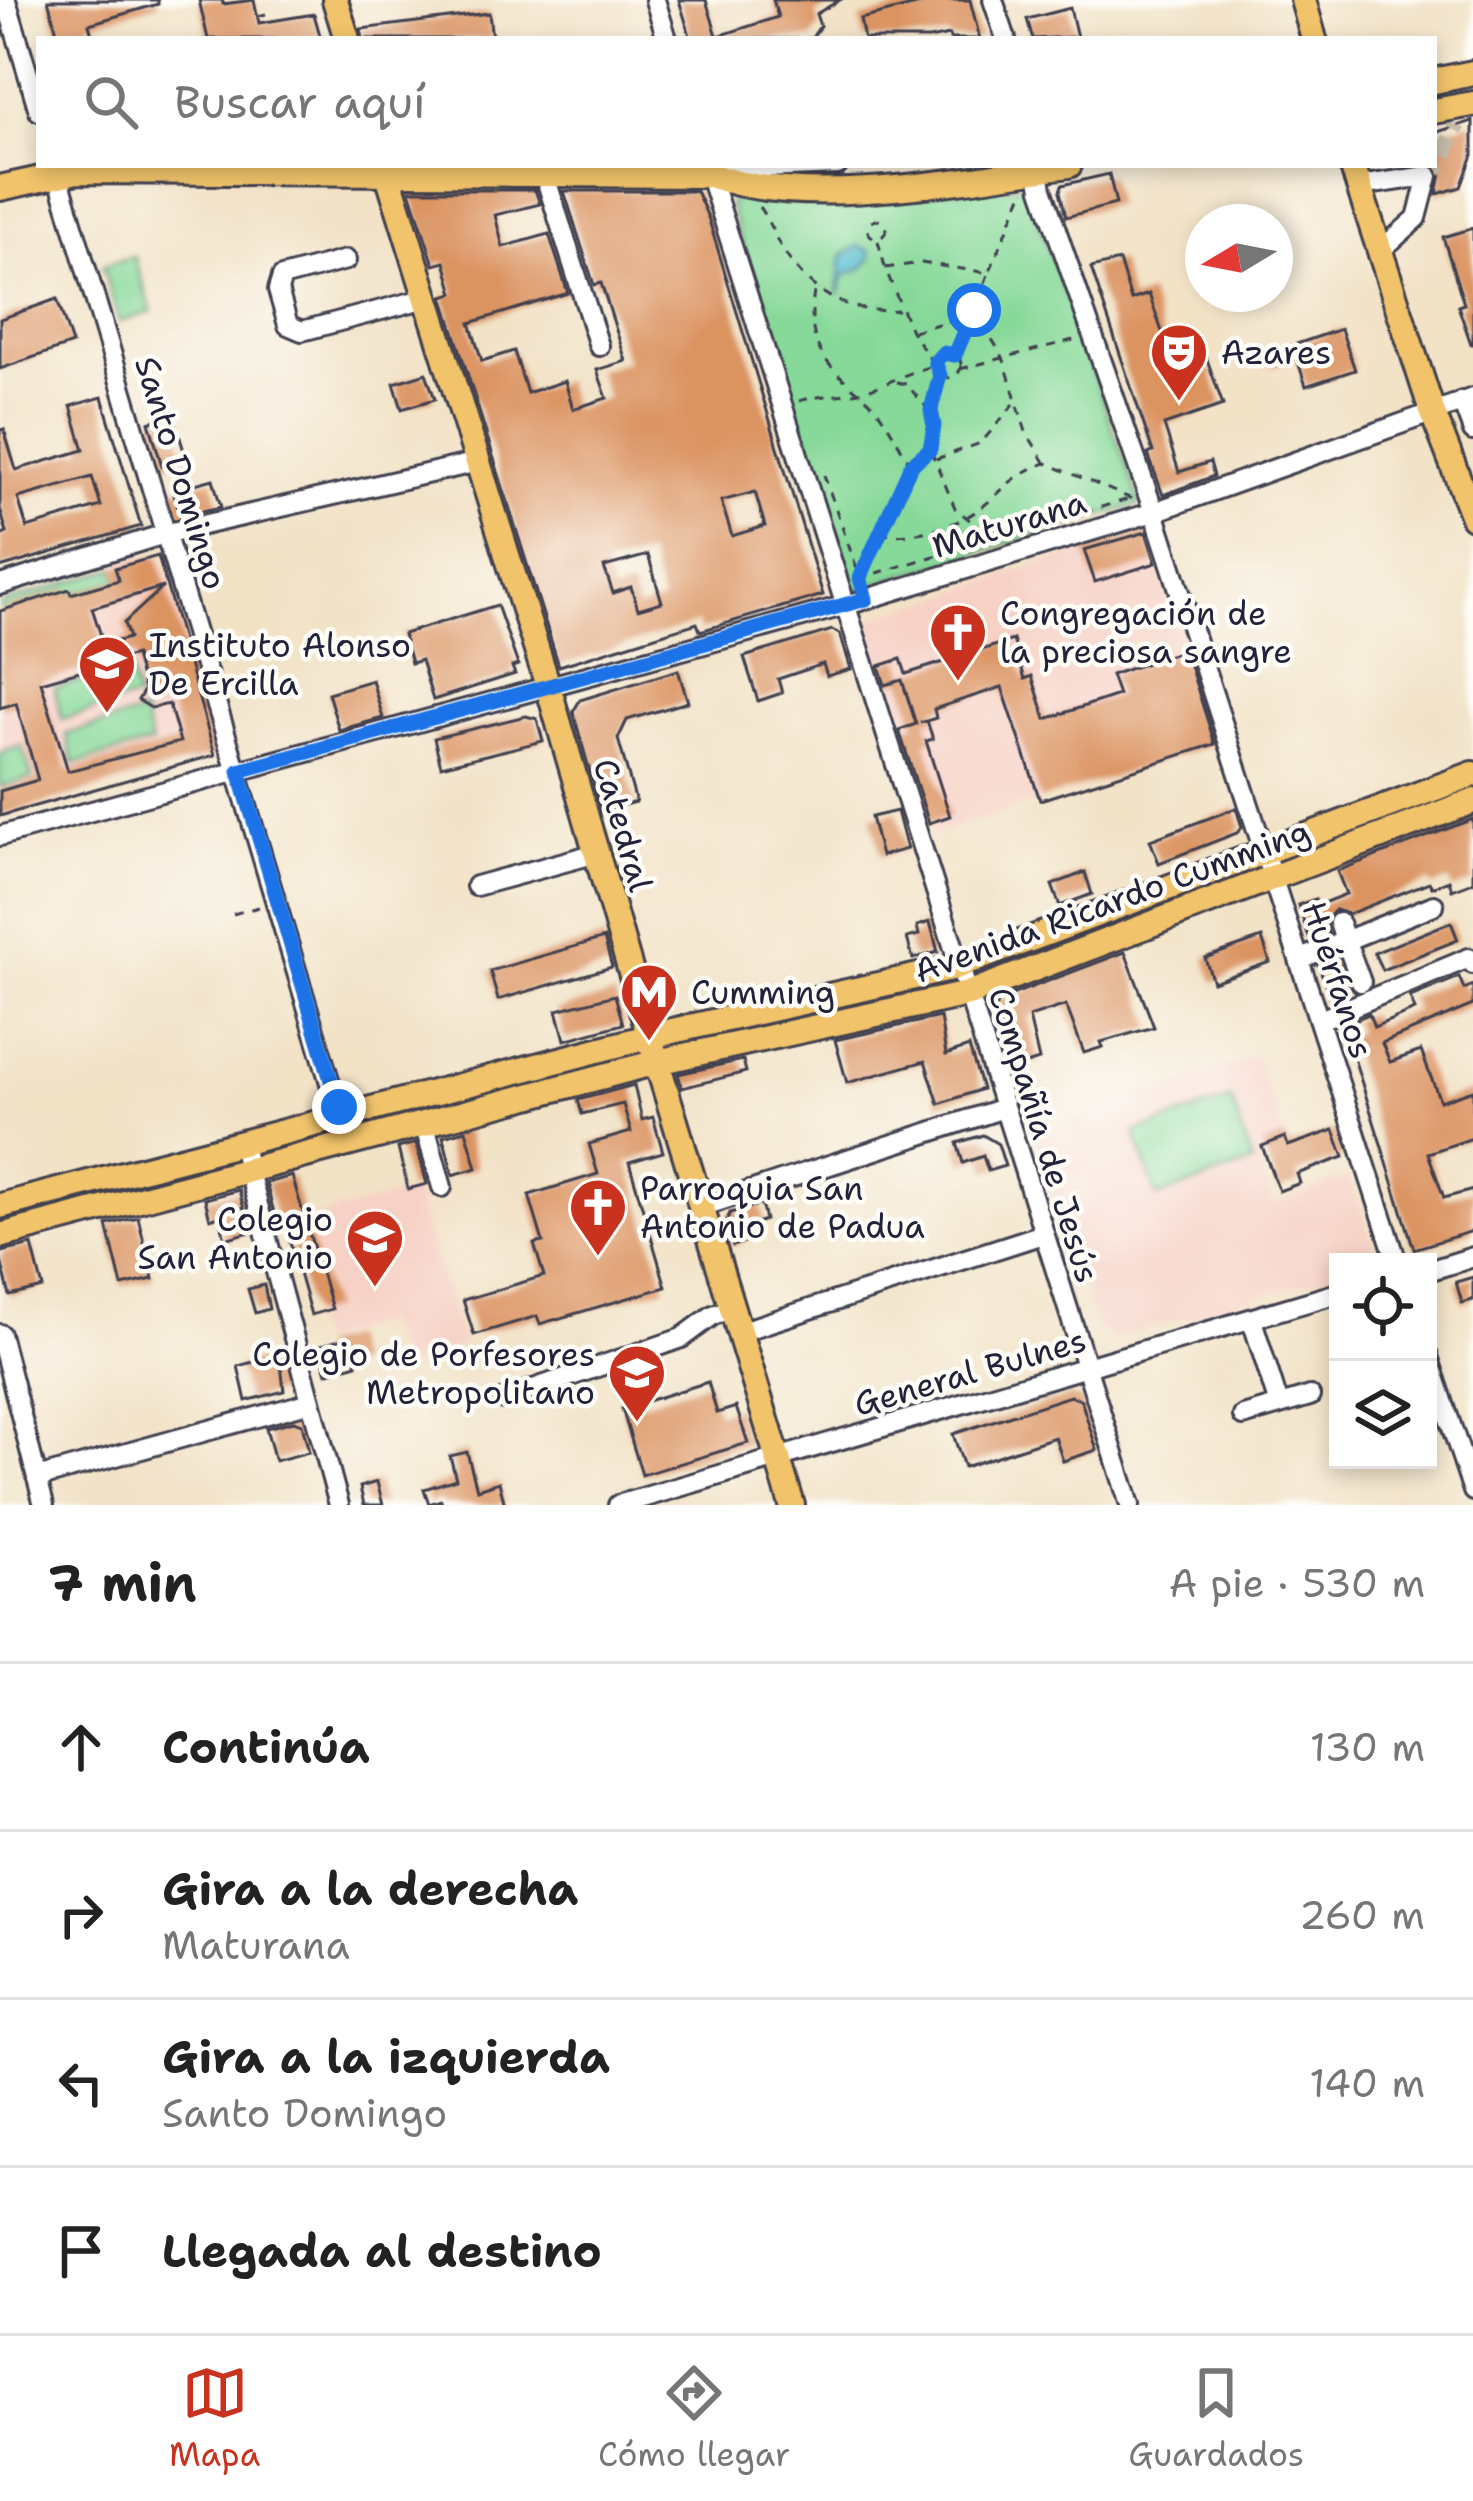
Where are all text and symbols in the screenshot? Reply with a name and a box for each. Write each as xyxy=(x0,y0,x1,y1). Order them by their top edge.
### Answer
search box xyxy=(36,36,1437,168)
icon: search xyxy=(78,69,144,135)
text: Buscar aquí xyxy=(174,72,426,132)
north arrow xyxy=(1185,204,1293,312)
route start xyxy=(947,283,1001,337)
theatre icon: Azares xyxy=(1148,321,1210,403)
place label: Azares xyxy=(1221,330,1331,375)
street label: Santo Domingo xyxy=(124,351,238,595)
street label: Maturana xyxy=(926,479,1092,569)
place label: Congregación de la preciosa sangre xyxy=(1000,591,1292,674)
church icon: Congregación de la preciosa sangre xyxy=(927,601,989,683)
place label: Instituto Alonso De Ercilla xyxy=(149,623,411,706)
school or university icon: Instituto Alonso De Ercilla xyxy=(76,633,138,715)
street label: Catedral xyxy=(583,753,663,897)
street label: Avenida Ricardo Cumming xyxy=(908,808,1316,994)
street label: Huérfanos xyxy=(1292,896,1384,1064)
metro station icon: Cumming xyxy=(618,961,680,1043)
place label: Cumming xyxy=(691,970,835,1015)
street label: Compañía de Jesús xyxy=(978,982,1110,1288)
route end xyxy=(312,1080,366,1134)
place label: Parroquia San Antonio de Padua xyxy=(640,1166,925,1249)
church icon: Parroquia San Antonio de Padua xyxy=(567,1176,629,1258)
place label: Colegio San Antonio xyxy=(137,1197,333,1280)
school or university icon: Colegio San Antonio xyxy=(344,1207,406,1289)
map controls xyxy=(1329,1253,1437,1469)
button: locate xyxy=(1329,1253,1437,1361)
street label: General Bulnes xyxy=(849,1317,1091,1427)
place label: Colegio de Porfesores Metropolitano xyxy=(252,1332,595,1415)
school or university icon: Colegio de Porfesores Metropolitano xyxy=(606,1342,668,1424)
button: layers xyxy=(1329,1361,1437,1469)
text: 7 min xyxy=(48,1549,197,1617)
text: A pie · 530 m xyxy=(1169,1557,1425,1609)
icon: ahead xyxy=(48,1714,114,1780)
text: Continúa xyxy=(162,1717,370,1777)
text: 130 m xyxy=(1310,1721,1425,1773)
text: Gira a la derecha xyxy=(162,1859,578,1919)
icon: right xyxy=(48,1882,114,1948)
text: 260 m xyxy=(1299,1889,1425,1941)
text: Maturana xyxy=(162,1919,350,1971)
text: Gira a la izquierda xyxy=(162,2027,610,2087)
icon: left xyxy=(48,2050,114,2116)
text: 140 m xyxy=(1309,2057,1425,2109)
text: Santo Domingo xyxy=(162,2087,447,2139)
icon: arrive xyxy=(48,2218,114,2284)
text: Llegada al destino xyxy=(162,2221,602,2281)
tab: Mapa xyxy=(169,2360,260,2477)
tab: Cómo llegar xyxy=(598,2360,790,2477)
tab: Guardados xyxy=(1128,2360,1304,2477)

